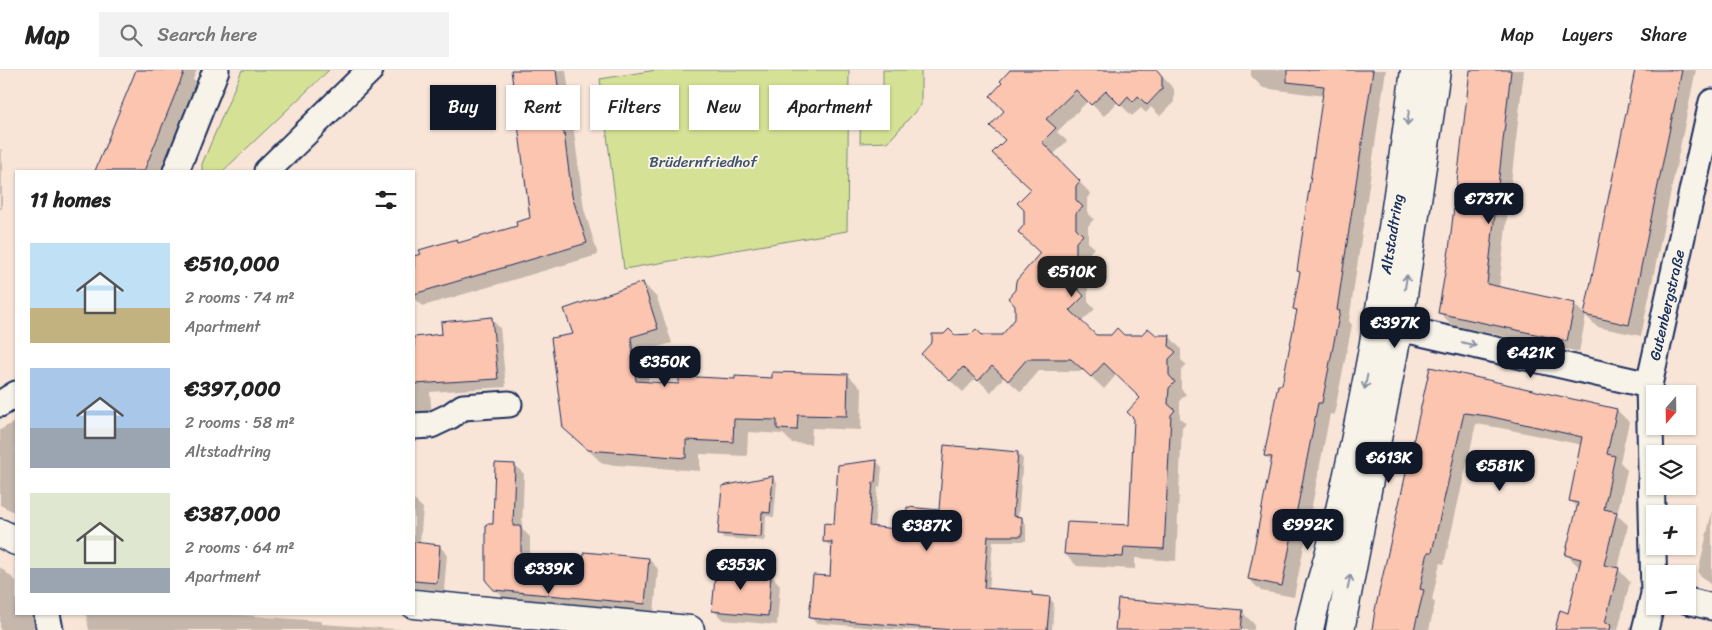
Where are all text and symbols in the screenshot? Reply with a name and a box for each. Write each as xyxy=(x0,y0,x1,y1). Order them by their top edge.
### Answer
search box xyxy=(99,12,449,57)
text: Map xyxy=(25,14,69,56)
text: Search here xyxy=(157,18,257,51)
text: Map xyxy=(1501,19,1534,51)
text: Layers xyxy=(1562,19,1613,51)
text: Share xyxy=(1641,19,1687,51)
icon: search xyxy=(117,21,145,49)
chip: Buy xyxy=(430,85,496,130)
chip: Rent xyxy=(506,85,580,130)
chip: Filters xyxy=(590,85,679,130)
chip: New xyxy=(689,85,759,130)
chip: Apartment xyxy=(769,85,890,130)
one-way arrow xyxy=(1403,110,1413,126)
park label: Brüdernfriedhof xyxy=(649,149,758,175)
text: 11 homes xyxy=(30,181,111,219)
pin: €737K xyxy=(1454,182,1524,225)
text: €737K xyxy=(1465,184,1513,213)
icon: filters xyxy=(372,186,400,214)
street label: Altstadtring xyxy=(1373,192,1411,277)
text: €510,000 xyxy=(185,245,280,283)
street label: Gutenbergstraße xyxy=(1642,247,1692,363)
pin: €510K xyxy=(1037,256,1107,298)
text: €510K xyxy=(1048,257,1096,286)
icon: home xyxy=(70,263,130,323)
one-way arrow xyxy=(1401,274,1411,290)
text: 2 rooms · 74 m² xyxy=(185,283,295,312)
pin: €397K xyxy=(1360,306,1430,349)
text: €397K xyxy=(1371,308,1419,337)
text: Apartment xyxy=(185,312,261,341)
pin: €421K xyxy=(1496,336,1566,379)
text: €421K xyxy=(1508,338,1554,367)
one-way arrow xyxy=(1461,340,1477,349)
pin: €350K xyxy=(630,346,700,388)
text: €350K xyxy=(640,347,690,376)
text: €397,000 xyxy=(185,370,281,408)
one-way arrow xyxy=(1361,374,1370,390)
north arrow xyxy=(1646,385,1696,435)
map controls xyxy=(1646,385,1696,615)
icon: home xyxy=(70,388,130,448)
text: 2 rooms · 58 m² xyxy=(185,408,295,437)
text: Altstadtring xyxy=(185,437,271,466)
pin: €613K xyxy=(1354,442,1424,484)
text: €613K xyxy=(1366,443,1412,472)
button: layers xyxy=(1646,445,1696,495)
pin: €581K xyxy=(1465,450,1535,492)
text: €581K xyxy=(1477,451,1523,480)
text: €387,000 xyxy=(185,495,281,533)
button: + xyxy=(1646,505,1696,555)
pin: €992K xyxy=(1273,508,1343,551)
pin: €387K xyxy=(892,510,962,552)
text: €992K xyxy=(1283,510,1333,539)
text: €387K xyxy=(903,511,951,540)
icon: home xyxy=(70,513,130,573)
text: 2 rooms · 64 m² xyxy=(185,533,295,562)
pin: €353K xyxy=(706,548,776,591)
text: €353K xyxy=(717,550,765,579)
pin: €339K xyxy=(514,552,584,595)
text: €339K xyxy=(525,554,573,583)
text: Apartment xyxy=(185,562,261,591)
button: − xyxy=(1646,565,1696,615)
one-way arrow xyxy=(1345,575,1354,591)

